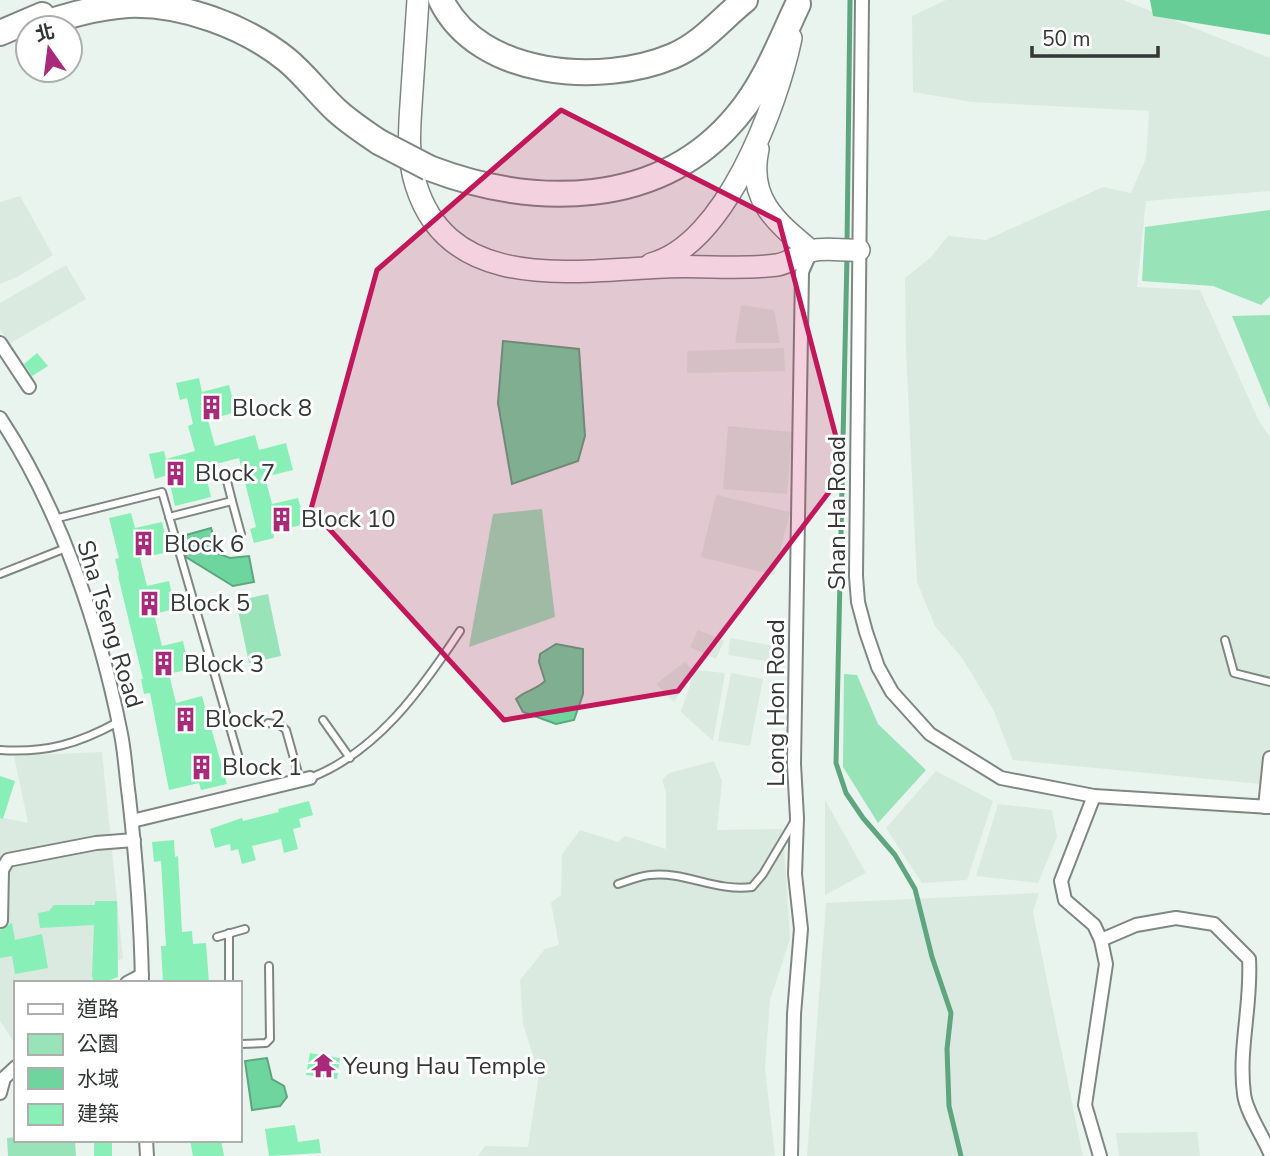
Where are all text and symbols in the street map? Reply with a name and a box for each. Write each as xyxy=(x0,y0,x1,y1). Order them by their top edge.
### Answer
north arrow xyxy=(14,14,84,84)
scale bar xyxy=(1032,14,1158,58)
text: 北 xyxy=(33,19,57,48)
text: 50 m xyxy=(1042,25,1091,53)
place label: Block 8 xyxy=(232,392,312,424)
building icon: Block 8 xyxy=(198,394,226,422)
street label: Shan Ha Road xyxy=(821,436,853,590)
place label: Block 7 xyxy=(195,457,275,489)
building icon: Block 7 xyxy=(161,459,189,487)
place label: Block 10 xyxy=(301,503,396,535)
building icon: Block 10 xyxy=(267,505,295,533)
place label: Block 6 xyxy=(164,528,244,560)
building icon: Block 6 xyxy=(130,530,158,558)
street label: Sha Tseng Road xyxy=(69,536,151,712)
place label: Block 5 xyxy=(170,587,250,619)
building icon: Block 5 xyxy=(136,589,164,617)
street label: Long Hon Road xyxy=(760,619,792,787)
place label: Block 3 xyxy=(184,648,264,680)
building icon: Block 3 xyxy=(150,650,178,678)
place label: Block 2 xyxy=(205,703,285,735)
building icon: Block 2 xyxy=(171,705,199,733)
place label: Block 1 xyxy=(222,751,302,783)
building icon: Block 1 xyxy=(188,753,216,781)
legend xyxy=(14,981,242,1142)
text: 道路 xyxy=(77,995,119,1023)
text: 公園 xyxy=(77,1030,119,1058)
place label: Yeung Hau Temple xyxy=(342,1050,546,1082)
temple icon: Yeung Hau Temple xyxy=(309,1052,337,1080)
text: 水域 xyxy=(77,1065,119,1093)
text: 建築 xyxy=(77,1100,119,1128)

